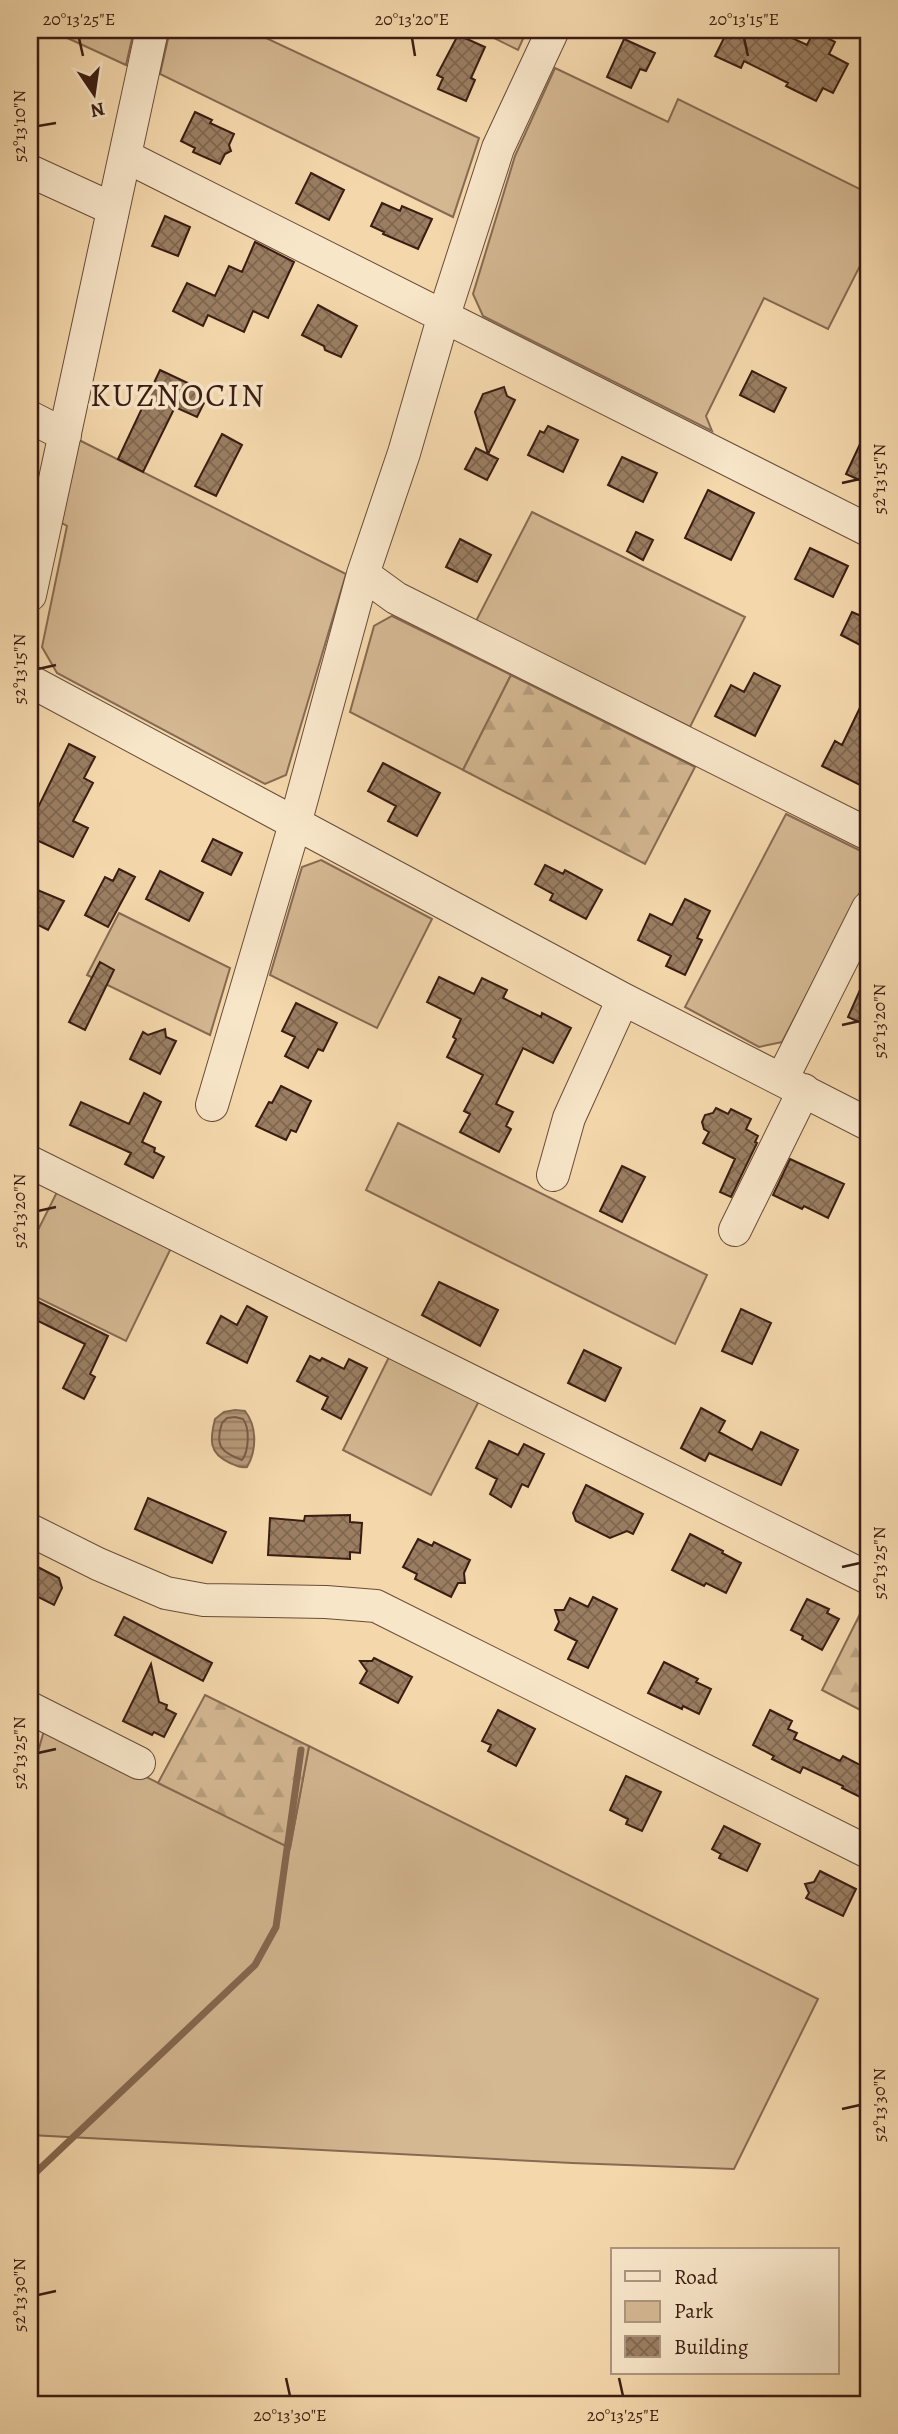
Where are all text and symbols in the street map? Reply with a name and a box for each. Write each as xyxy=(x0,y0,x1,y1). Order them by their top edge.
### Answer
text: 20°13'25"E xyxy=(43,7,115,31)
text: 20°13'20"E xyxy=(375,7,449,31)
text: 20°13'15"E xyxy=(709,7,779,31)
north arrow xyxy=(60,60,130,130)
text: 52°13'10"N xyxy=(7,90,31,162)
text: N xyxy=(88,95,107,124)
district label: KUZNOCIN xyxy=(90,373,266,417)
text: 52°13'15"N xyxy=(867,444,891,514)
text: 52°13'15"N xyxy=(7,634,31,704)
text: 52°13'20"N xyxy=(867,983,891,1059)
text: 52°13'20"N xyxy=(7,1173,31,1249)
text: 52°13'25"N xyxy=(867,1526,891,1600)
text: 52°13'25"N xyxy=(7,1716,31,1790)
text: 52°13'30"N xyxy=(867,2068,891,2142)
legend xyxy=(611,2248,838,2374)
text: 52°13'30"N xyxy=(7,2258,31,2332)
text: Road xyxy=(674,2263,718,2291)
text: Park xyxy=(674,2297,714,2325)
text: Building xyxy=(674,2333,749,2361)
text: 20°13'30"E xyxy=(253,2403,327,2427)
text: 20°13'25"E xyxy=(587,2403,659,2427)

